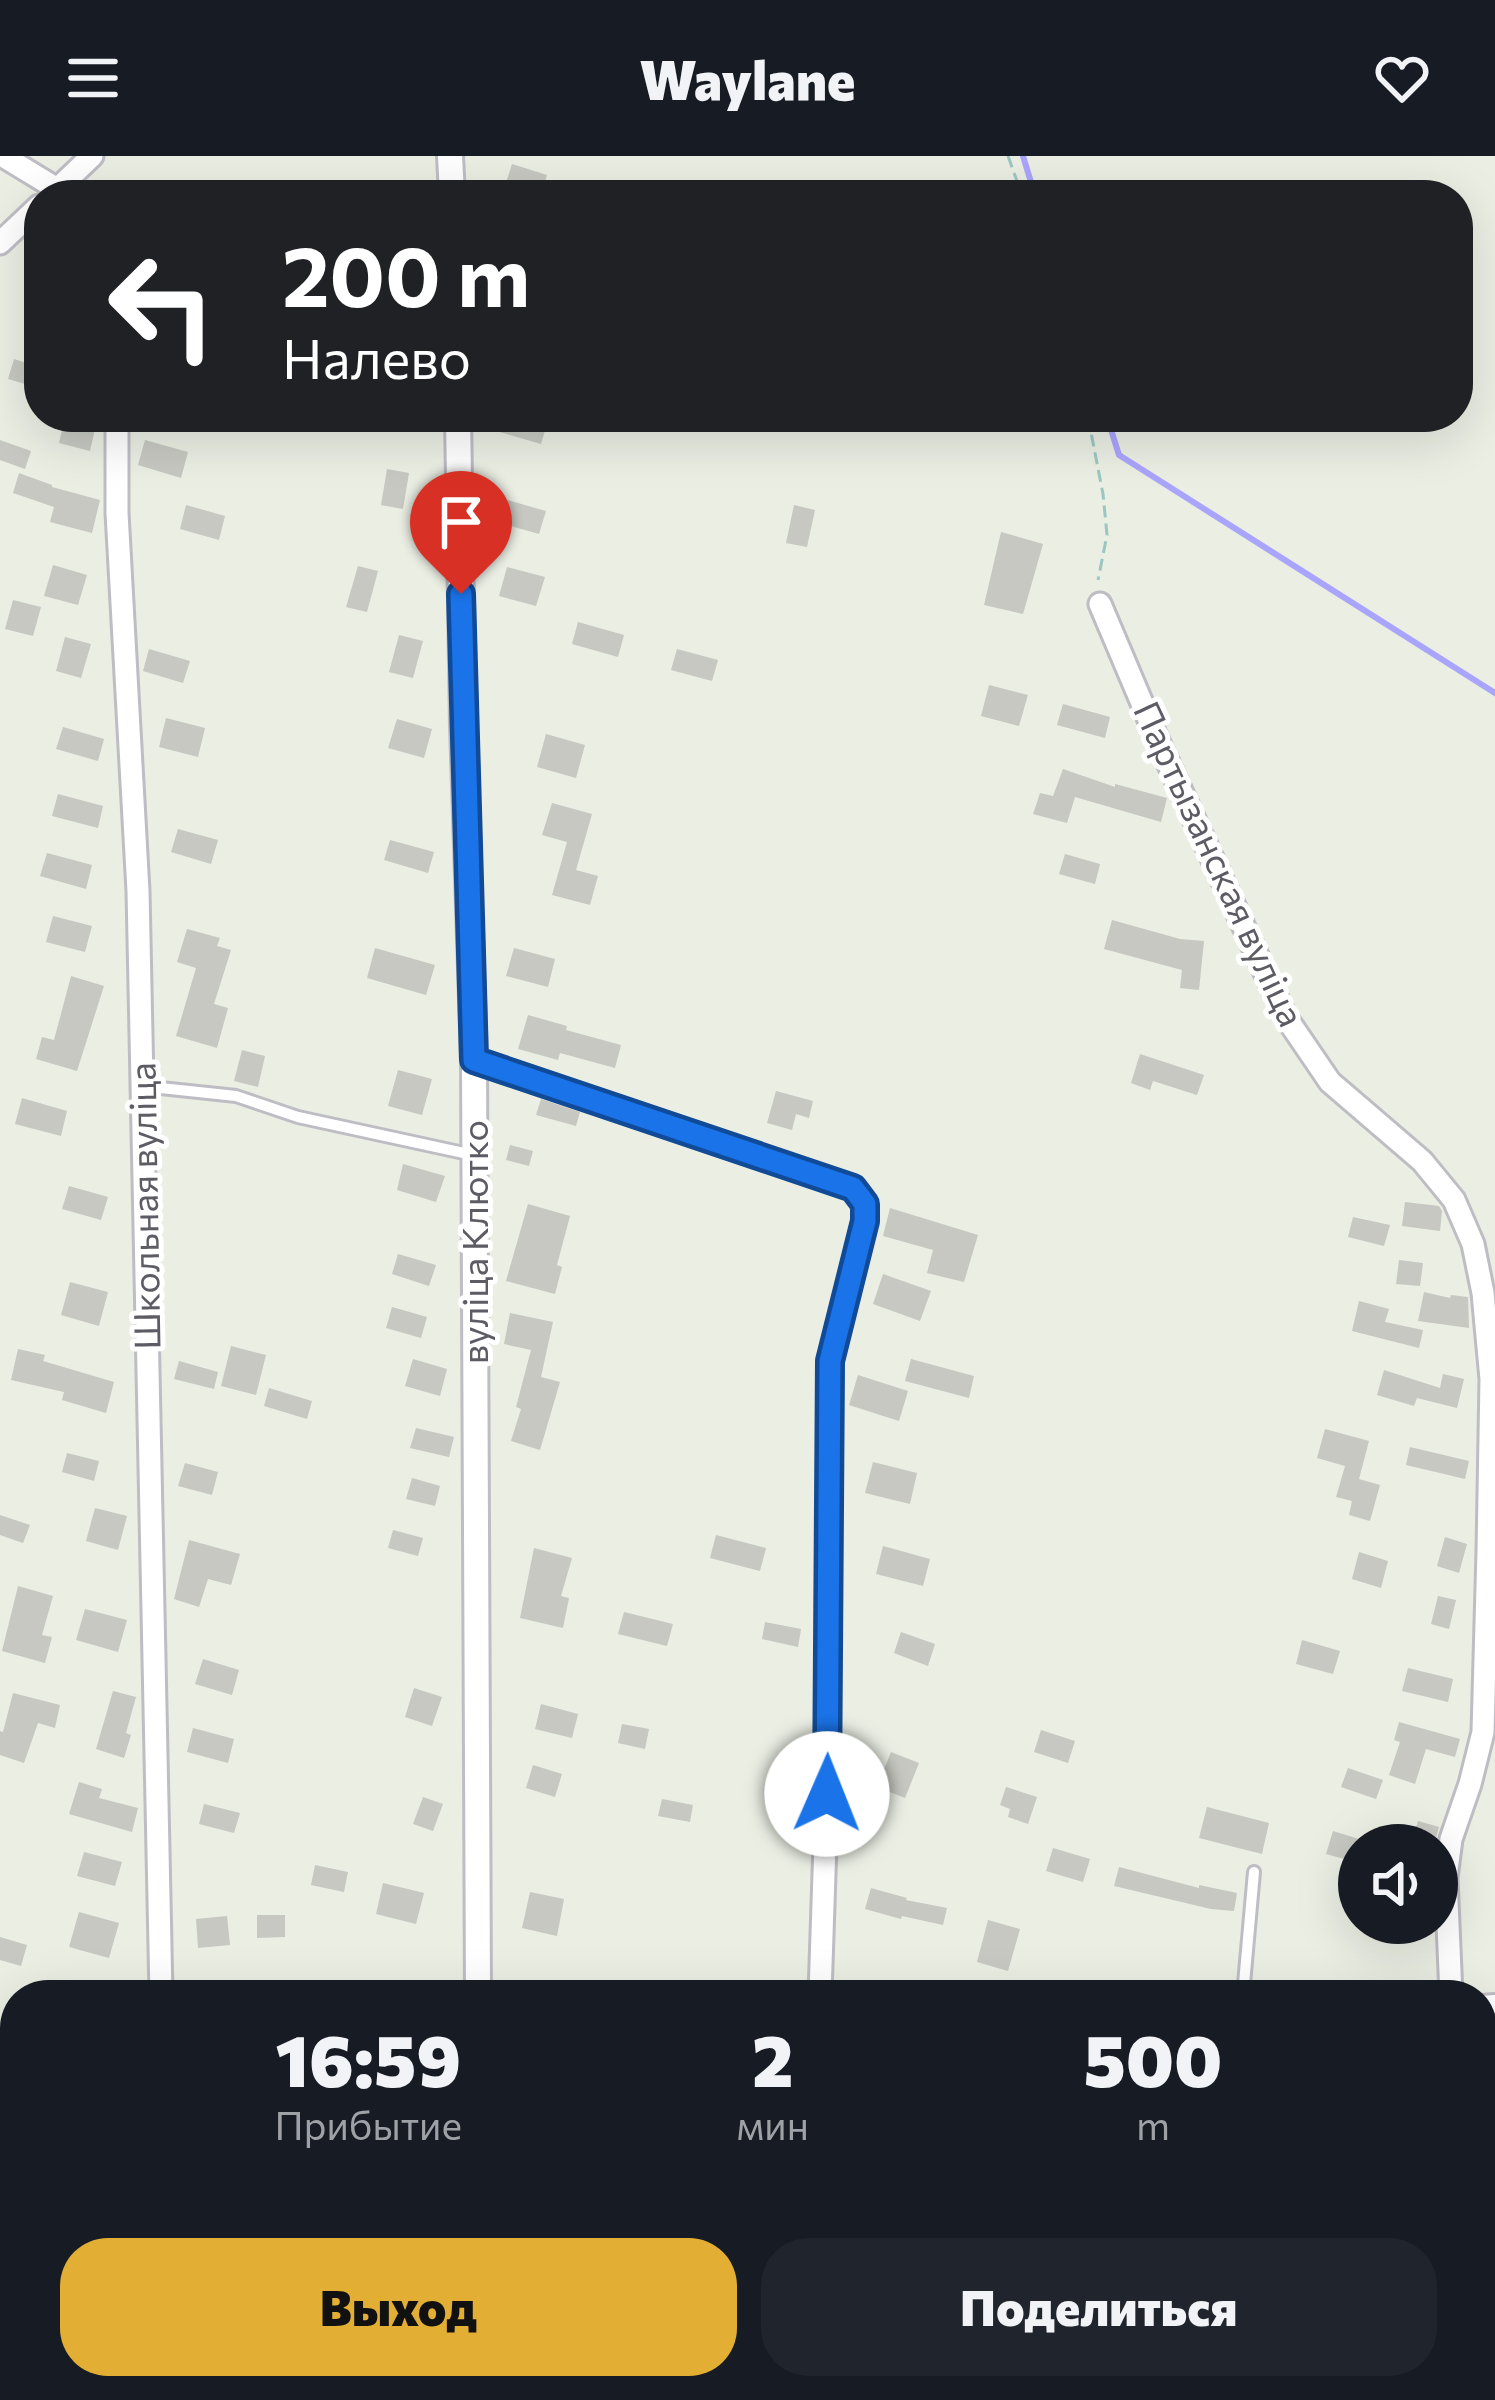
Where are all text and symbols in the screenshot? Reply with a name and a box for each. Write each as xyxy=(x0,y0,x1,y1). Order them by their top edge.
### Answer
icon: menu xyxy=(60,45,126,111)
text: Waylane xyxy=(640,45,855,111)
icon: heart xyxy=(1369,45,1435,111)
text: 200 m xyxy=(282,222,530,324)
icon: left xyxy=(84,228,240,384)
text: Налево xyxy=(282,324,471,390)
pin xyxy=(410,471,512,594)
icon: arrive xyxy=(428,489,494,555)
street label: Партызанская вуліца xyxy=(1126,694,1315,1033)
street label: Школьная вуліца xyxy=(118,1062,168,1350)
street label: вуліца Клютко xyxy=(451,1120,495,1364)
position arrow xyxy=(764,1731,890,1857)
map controls xyxy=(1338,1824,1458,1944)
button: sound xyxy=(1338,1824,1458,1944)
text: 16:59 xyxy=(275,2014,461,2102)
text: 2 xyxy=(752,2014,793,2102)
text: 500 xyxy=(1083,2014,1222,2102)
text: Прибытие xyxy=(275,2100,462,2148)
text: мин xyxy=(737,2100,809,2148)
text: m xyxy=(1136,2100,1170,2148)
button: Выход xyxy=(60,2238,737,2376)
button: Поделиться xyxy=(761,2238,1437,2376)

